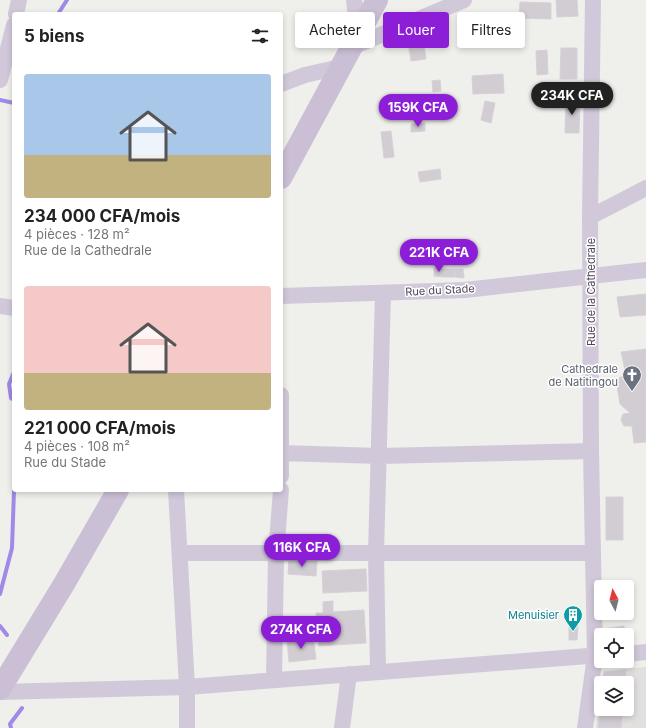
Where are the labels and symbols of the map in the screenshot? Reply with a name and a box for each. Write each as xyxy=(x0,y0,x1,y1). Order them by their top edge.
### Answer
pin: 234K CFA xyxy=(531,82,613,116)
pin: 159K CFA xyxy=(377,94,459,128)
street label: Rue de la Cathedrale xyxy=(584,238,598,346)
pin: 221K CFA xyxy=(398,239,480,273)
street label: Rue du Stade xyxy=(405,281,475,299)
place label: Cathedrale de Natitingou xyxy=(548,362,618,389)
church icon: Cathedrale de Natitingou xyxy=(621,364,643,392)
pin: 116K CFA xyxy=(261,534,343,568)
north arrow xyxy=(594,580,634,620)
building icon: Menuisier xyxy=(562,604,584,632)
place label: Menuisier xyxy=(508,608,559,622)
pin: 274K CFA xyxy=(260,616,342,650)

